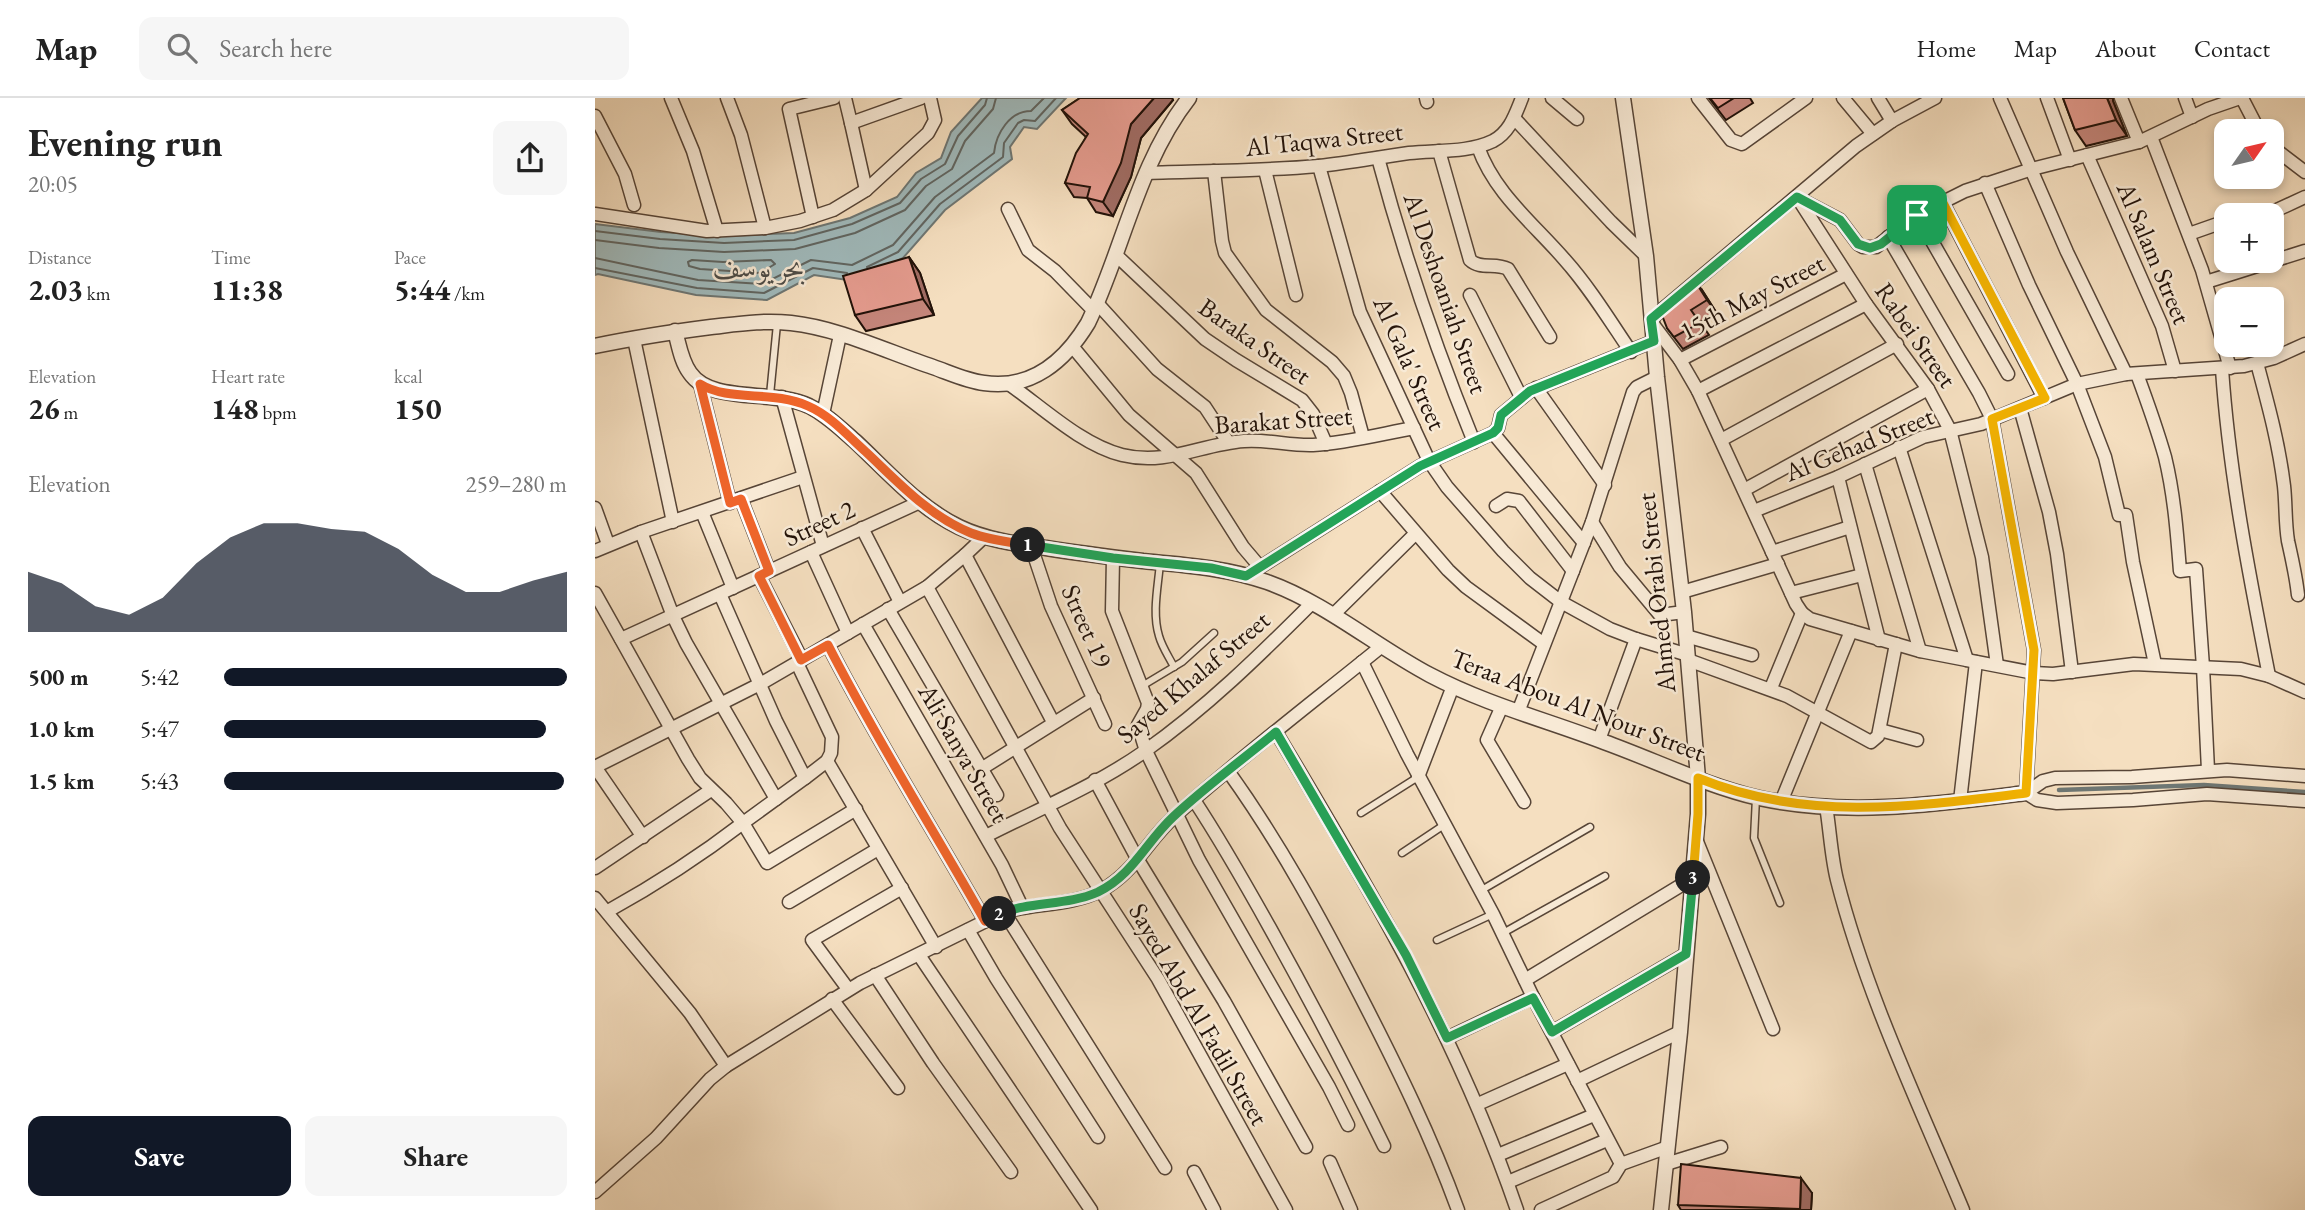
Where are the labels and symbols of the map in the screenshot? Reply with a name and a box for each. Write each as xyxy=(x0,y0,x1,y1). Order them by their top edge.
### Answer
street label: Al Taqwa Street xyxy=(1243,114,1404,164)
north arrow xyxy=(2214,119,2284,189)
street label: Al Salam Street xyxy=(2108,176,2199,329)
pin xyxy=(1887,185,1947,245)
street label: Al Deshoaniah Street xyxy=(1395,187,1496,398)
street label: 15th May Street xyxy=(1674,246,1830,348)
water label: بحر يوسف xyxy=(713,249,805,285)
street label: Rabei Street xyxy=(1867,276,1965,394)
street label: Baraka Street xyxy=(1192,290,1318,392)
street label: Al Gala' Street xyxy=(1365,290,1455,435)
street label: Barakat Street xyxy=(1213,398,1353,442)
street label: Al Gehad Street xyxy=(1779,399,1939,490)
street label: Ahmed Orabi Street xyxy=(1629,491,1684,696)
street label: Street 2 xyxy=(778,492,861,554)
pin: 1 xyxy=(1011,528,1045,562)
street label: Street 19 xyxy=(1054,579,1120,673)
street label: Sayed Khalaf Street xyxy=(1109,603,1277,751)
street label: Teraa Abou Al Nour Street xyxy=(1446,641,1710,769)
street label: Ali Sanya Street xyxy=(910,677,1017,828)
pin: 3 xyxy=(1675,860,1711,896)
pin: 2 xyxy=(981,896,1017,932)
street label: Sayed Abd Al Fadil Street xyxy=(1121,897,1277,1131)

